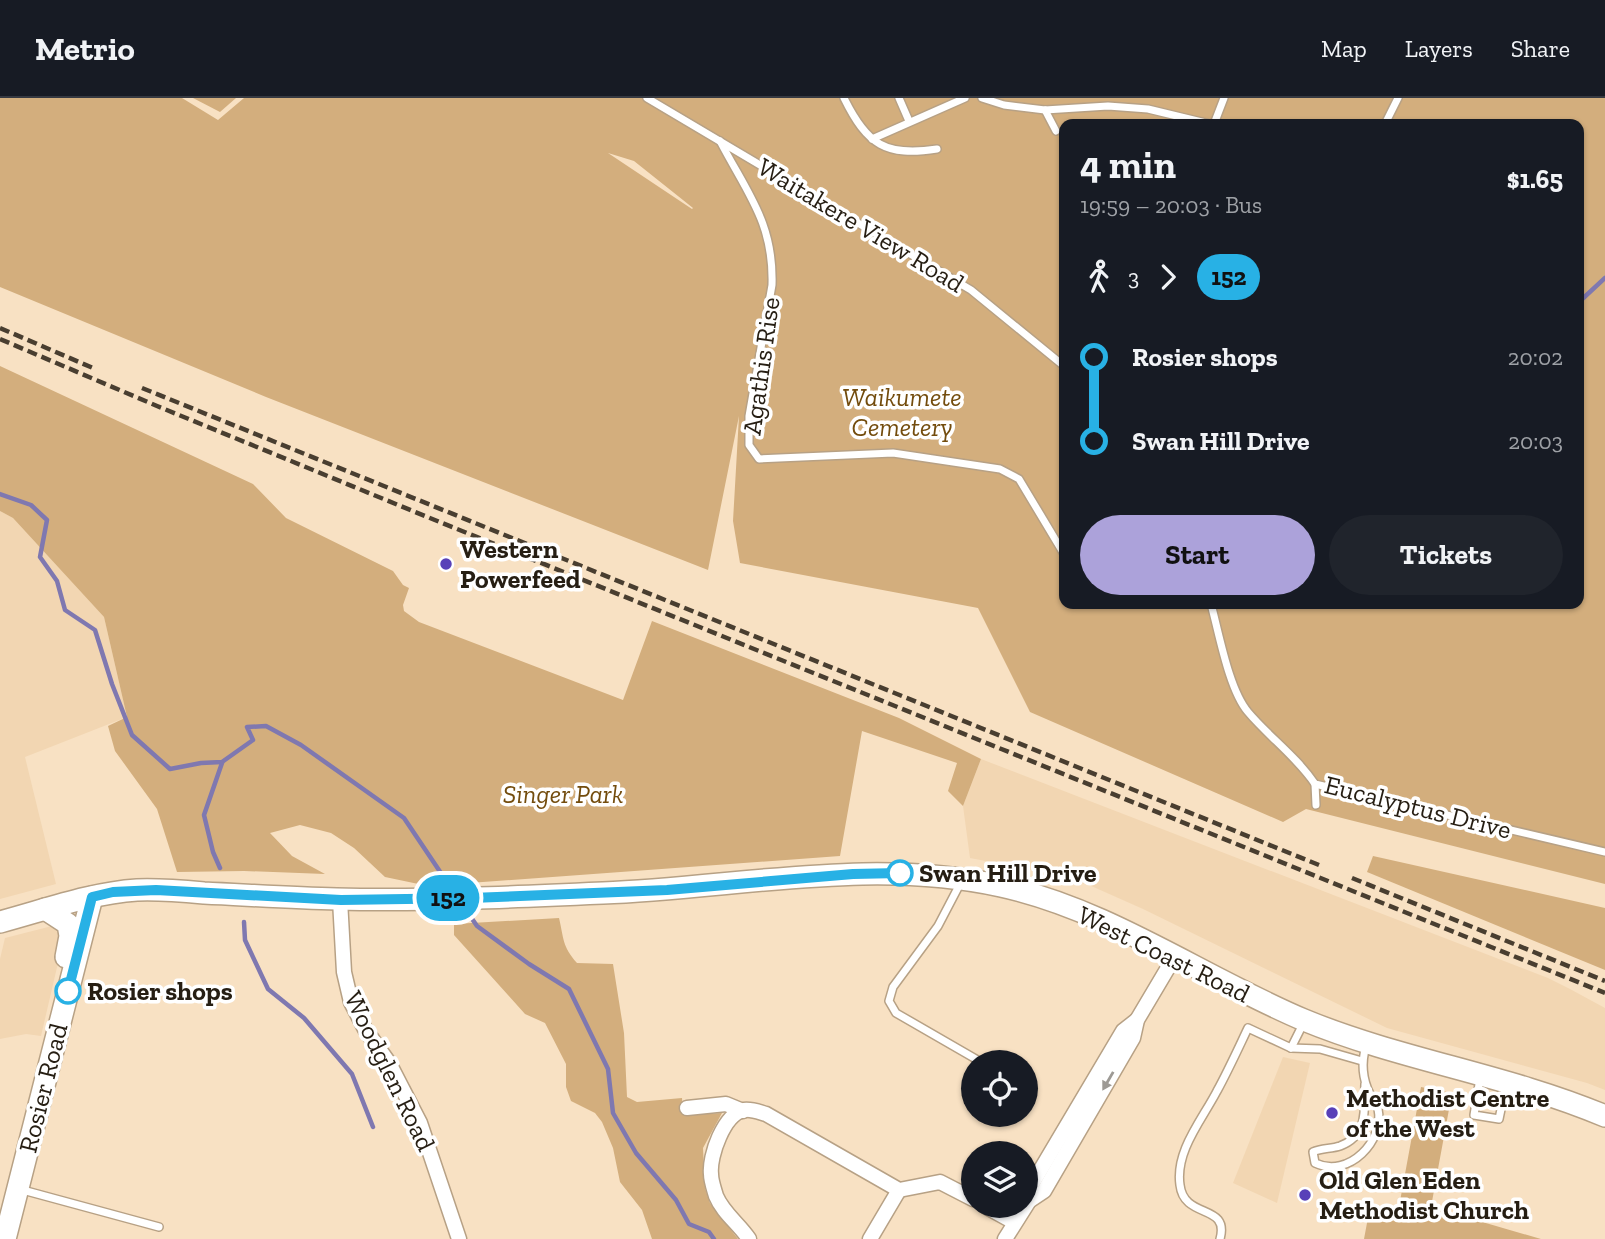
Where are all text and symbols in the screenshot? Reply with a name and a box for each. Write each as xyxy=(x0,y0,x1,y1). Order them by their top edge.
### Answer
text: Metrio xyxy=(35,29,135,68)
text: Map xyxy=(1321,34,1367,63)
text: Layers xyxy=(1405,34,1473,63)
text: Share xyxy=(1511,34,1570,63)
text: 4 min xyxy=(1080,142,1176,188)
street label: Waitakere View Road xyxy=(752,151,970,299)
text: $1.65 xyxy=(1507,163,1563,195)
text: 19:59 – 20:03 · Bus xyxy=(1080,191,1262,219)
icon: walk xyxy=(1080,258,1118,296)
icon: forward xyxy=(1149,258,1187,296)
text: 152 xyxy=(1211,262,1246,291)
text: 3 xyxy=(1128,263,1139,291)
street label: Agathis Rise xyxy=(735,295,787,437)
text: Rosier shops xyxy=(1132,341,1278,373)
text: 20:02 xyxy=(1508,343,1563,371)
park label: Waikumete Cemetery xyxy=(842,381,962,443)
text: Swan Hill Drive xyxy=(1132,425,1310,457)
text: 20:03 xyxy=(1508,427,1563,455)
button: Start xyxy=(1080,515,1315,595)
button: Tickets xyxy=(1329,515,1563,595)
place label: Western Powerfeed xyxy=(460,533,581,595)
marker: Western Powerfeed xyxy=(438,556,454,572)
street label: Eucalyptus Drive xyxy=(1321,768,1515,846)
park label: Singer Park xyxy=(503,778,623,810)
place label: Swan Hill Drive xyxy=(919,857,1097,889)
marker: Swan Hill Drive xyxy=(887,860,913,886)
line badge: 152 xyxy=(408,875,488,921)
text: 152 xyxy=(430,883,466,912)
street label: West Coast Road xyxy=(1073,898,1255,1010)
place label: Rosier shops xyxy=(87,975,233,1007)
marker: Rosier shops xyxy=(55,978,81,1004)
street label: Woodglen Road xyxy=(337,986,443,1156)
street label: Rosier Road xyxy=(11,1020,75,1156)
map controls xyxy=(961,1050,1038,1218)
button: locate xyxy=(961,1050,1038,1127)
one-way arrow xyxy=(1102,1072,1114,1091)
place label: Methodist Centre of the West xyxy=(1346,1082,1550,1144)
marker: Methodist Centre of the West xyxy=(1324,1105,1340,1121)
button: layers xyxy=(961,1141,1038,1218)
place label: Old Glen Eden Methodist Church xyxy=(1319,1164,1529,1226)
marker: Old Glen Eden Methodist Church xyxy=(1297,1187,1313,1203)

